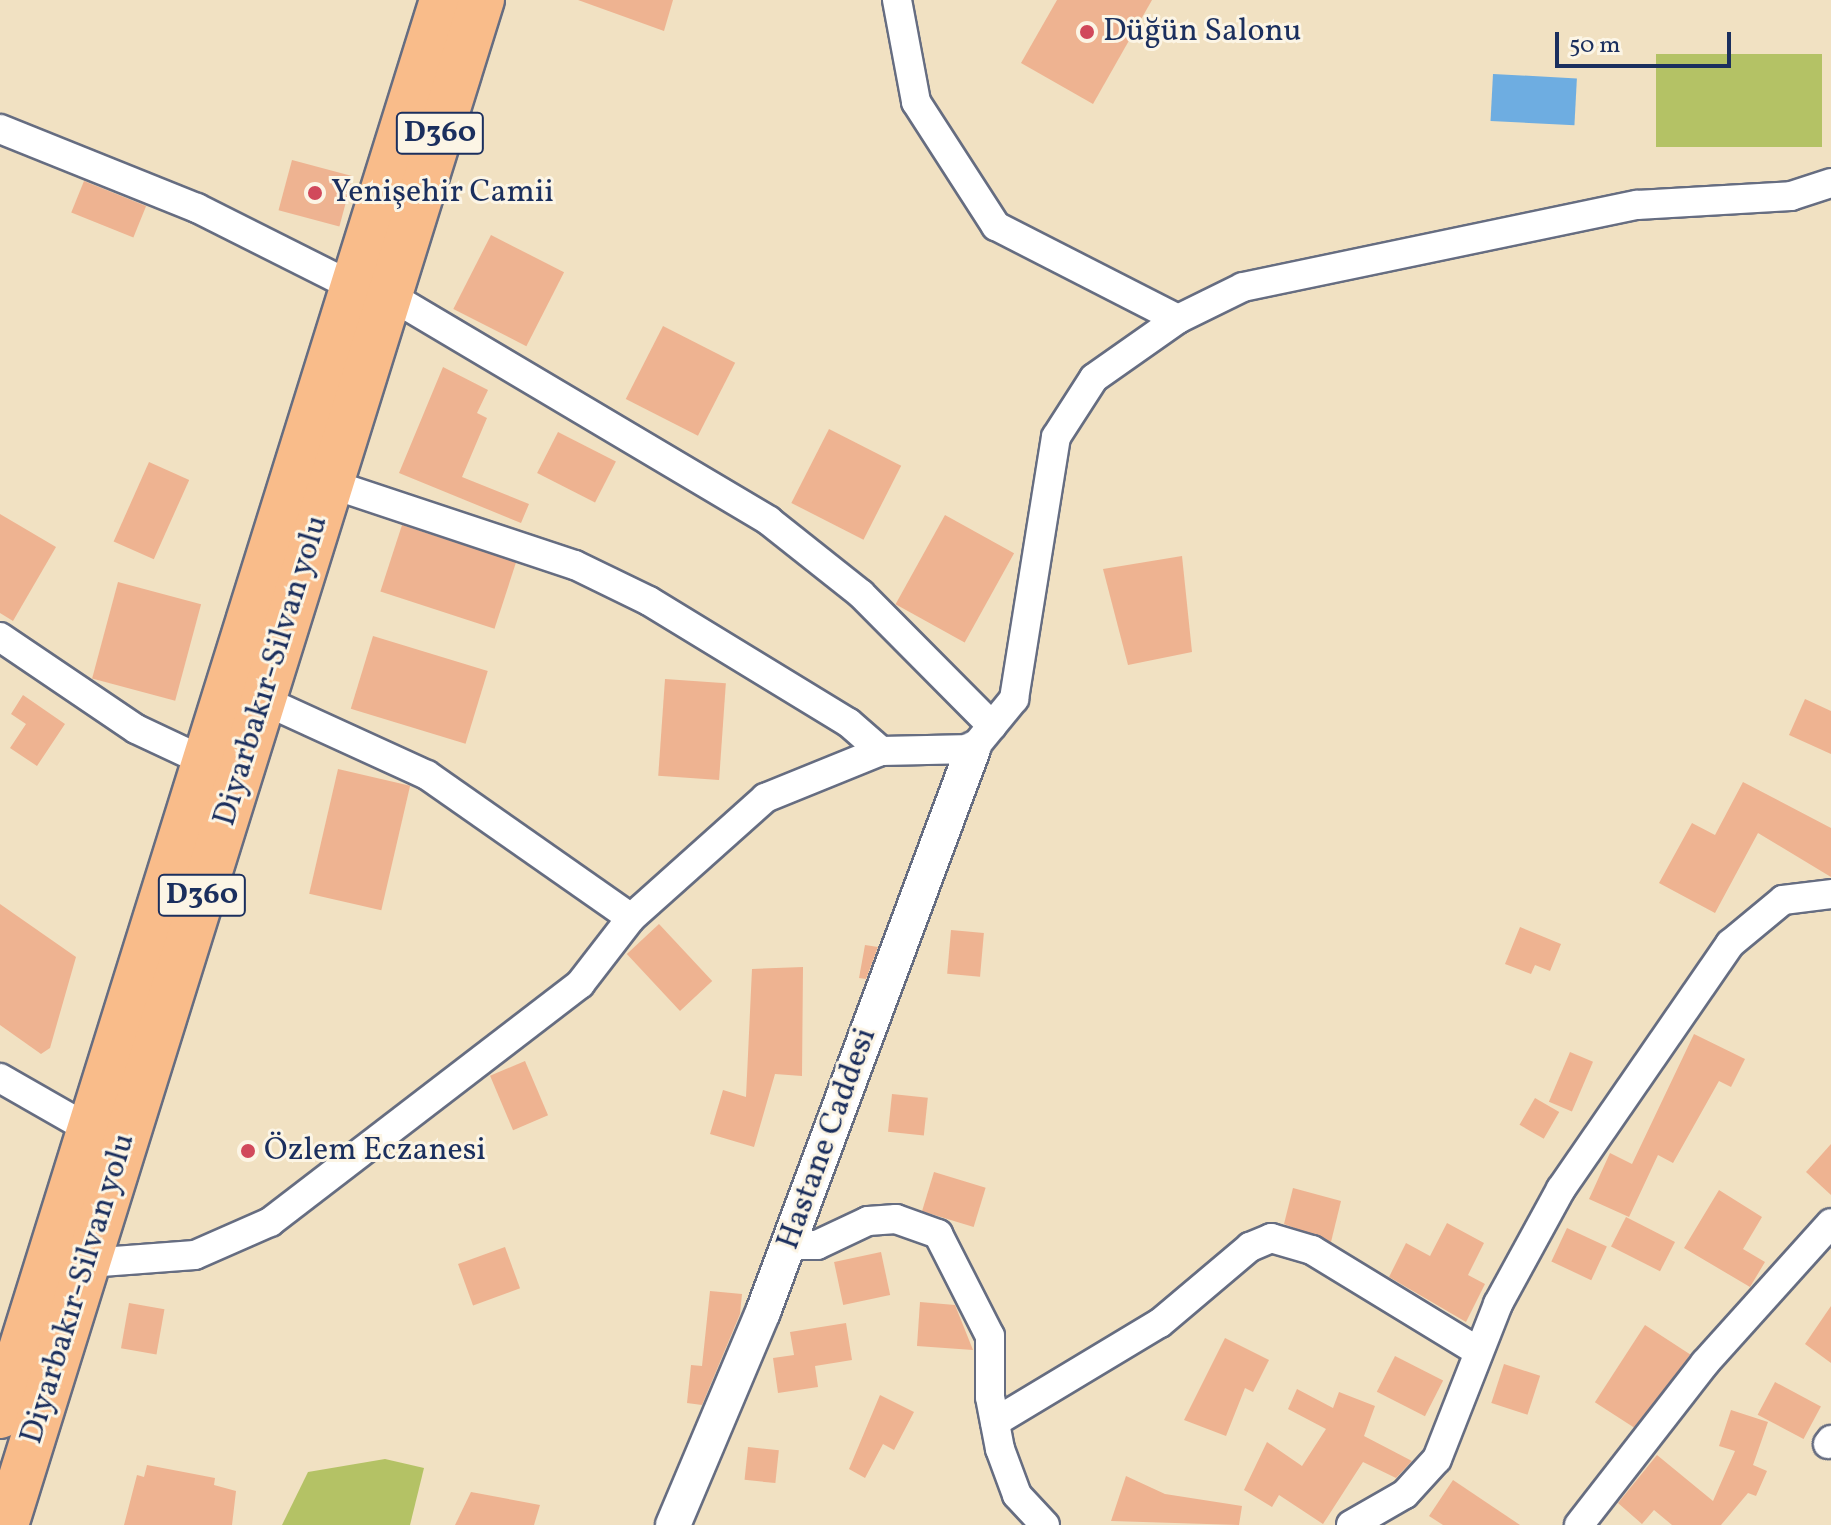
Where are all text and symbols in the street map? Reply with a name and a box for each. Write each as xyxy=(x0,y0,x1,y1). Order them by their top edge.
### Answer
place label: Düğün Salonu xyxy=(1103,13,1302,51)
scale bar xyxy=(1559,16,1735,66)
marker: Düğün Salonu xyxy=(1078,23,1096,41)
text: 50 m xyxy=(1569,29,1621,63)
road number: D360 xyxy=(394,107,486,159)
place label: Yenişehir Camii xyxy=(331,174,554,212)
marker: Yenişehir Camii xyxy=(306,184,324,202)
street label: Diyarbakır-Silvan yolu xyxy=(206,511,338,831)
road number: D360 xyxy=(156,869,248,921)
street label: Hastane Caddesi xyxy=(770,1023,886,1255)
street label: Diyarbakır-Silvan yolu xyxy=(13,1129,145,1449)
place label: Özlem Eczanesi xyxy=(264,1132,486,1170)
marker: Özlem Eczanesi xyxy=(239,1142,257,1160)

